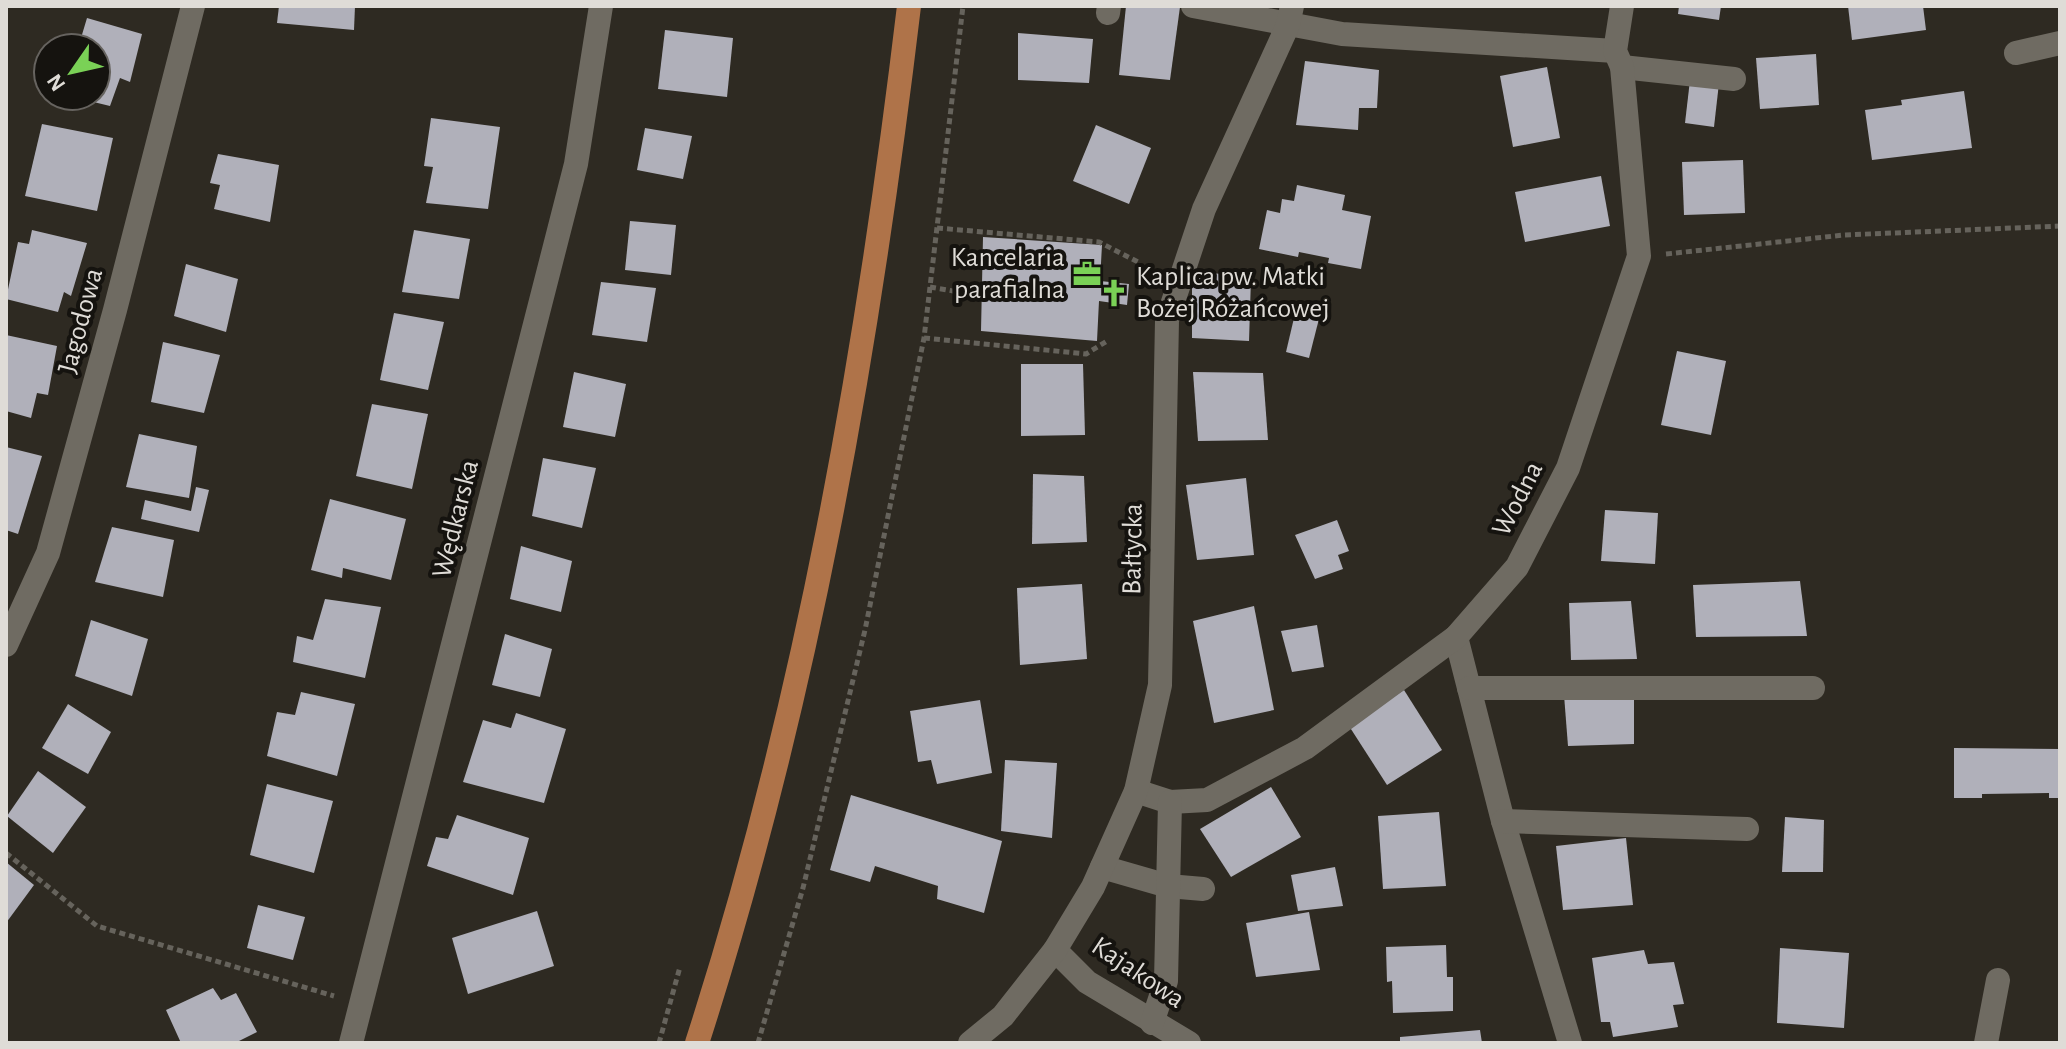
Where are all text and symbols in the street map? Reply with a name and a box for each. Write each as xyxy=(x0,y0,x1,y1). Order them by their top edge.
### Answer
north arrow xyxy=(32,32,112,112)
text: N xyxy=(43,70,70,95)
place label: Kancelaria parafialna xyxy=(951,244,1065,304)
office icon: Kancelaria parafialna xyxy=(1072,259,1102,289)
place label: Kaplica pw. Matki Bożej Różańcowej xyxy=(1136,263,1330,323)
street label: Jagodowa xyxy=(54,265,108,377)
church icon: Kaplica pw. Matki Bożej Różańcowej xyxy=(1099,278,1129,308)
street label: Wędkarska xyxy=(428,457,484,581)
street label: Wodna xyxy=(1487,457,1549,541)
street label: Bałtycka xyxy=(1118,503,1148,595)
street label: Kajakowa xyxy=(1086,932,1190,1014)

